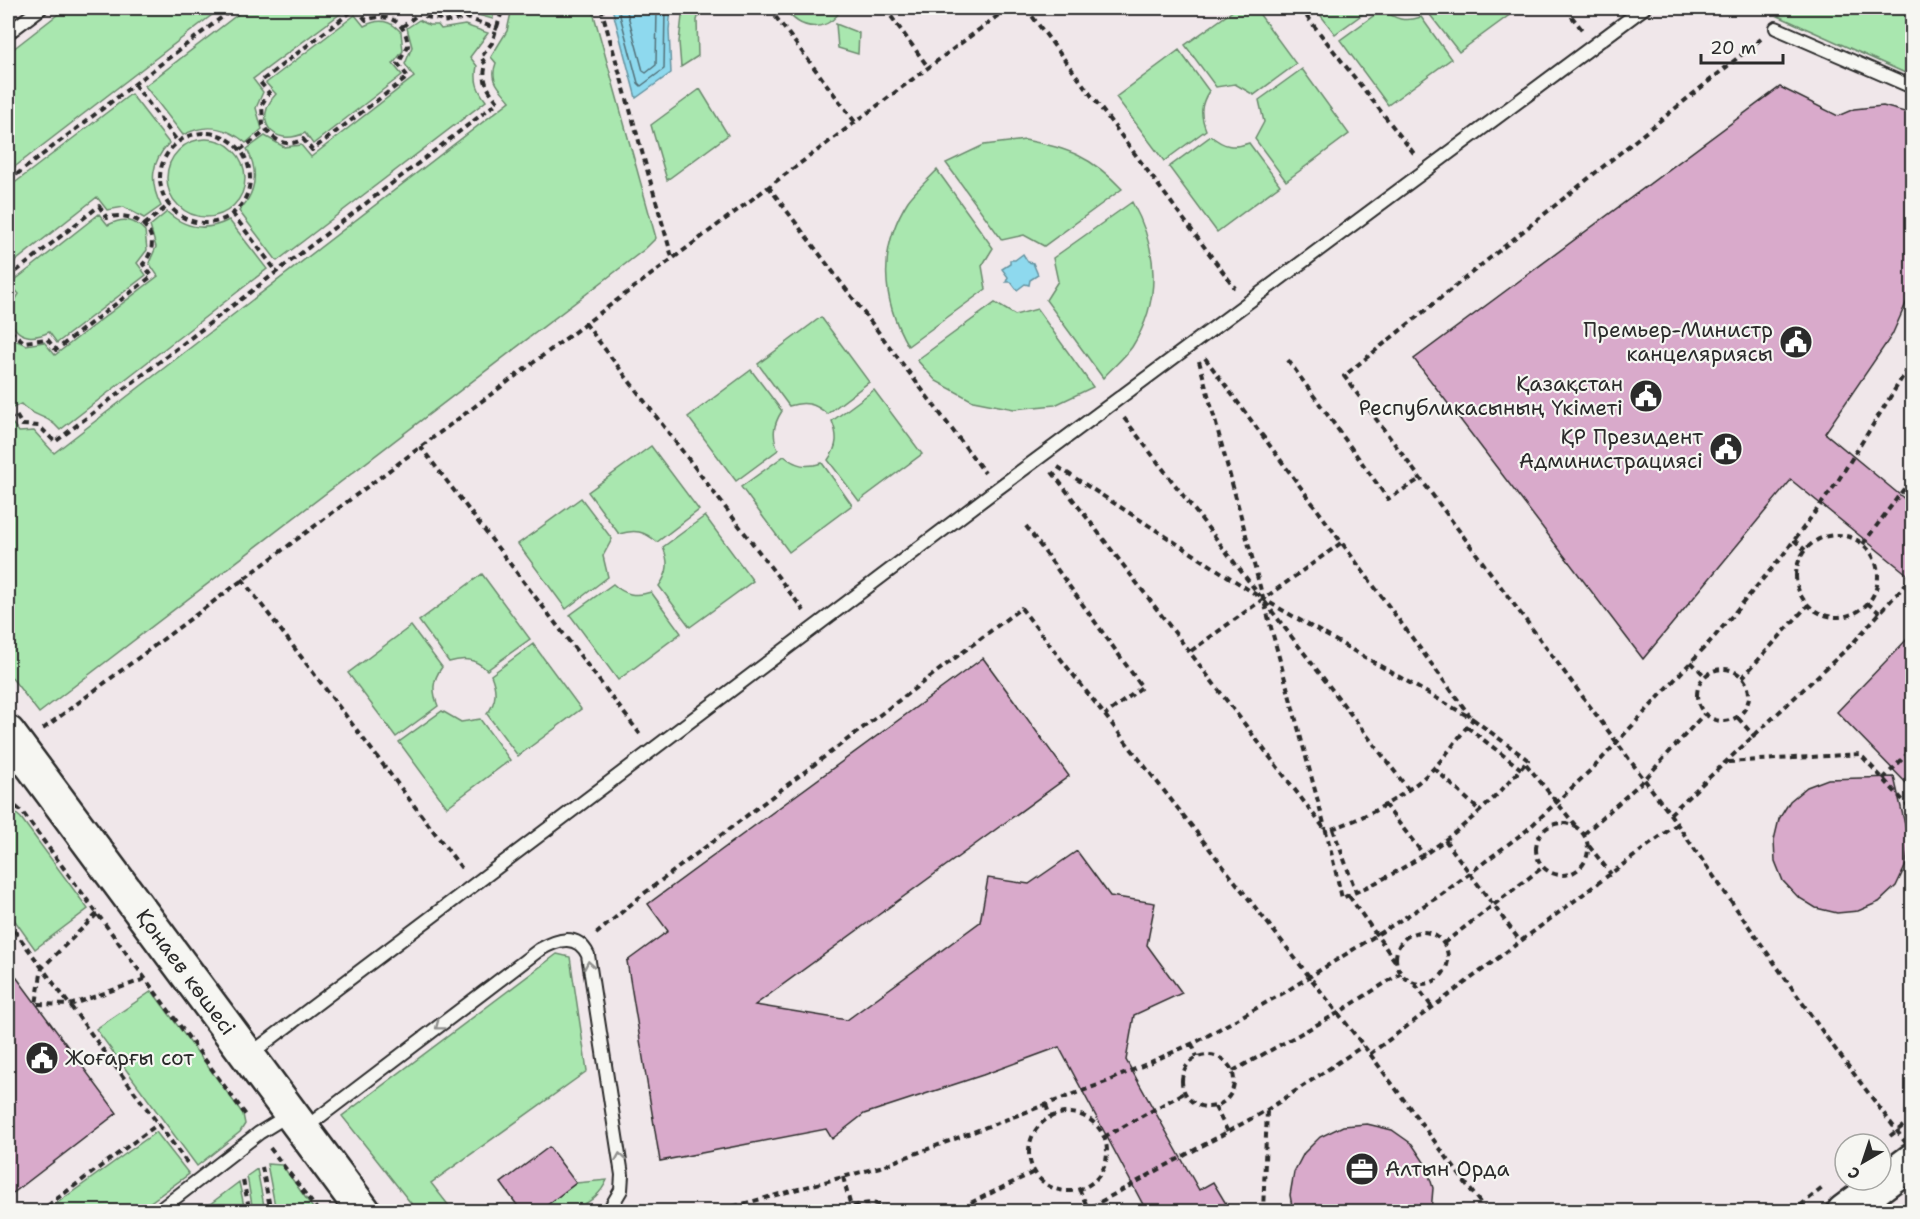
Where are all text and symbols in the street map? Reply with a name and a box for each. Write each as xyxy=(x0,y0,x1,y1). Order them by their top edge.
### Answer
scale bar xyxy=(1701,27,1784,65)
text: 20 m xyxy=(1710,36,1756,60)
place label: Премьер-Министр канцеляриясы xyxy=(1583,316,1773,368)
public building icon: Премьер-Министр канцеляриясы xyxy=(1778,324,1814,360)
place label: Қазақстан Республикасының Үкіметі xyxy=(1359,370,1623,422)
public building icon: Қазақстан Республикасының Үкіметі xyxy=(1628,378,1664,414)
place label: ҚР Президент Администрациясі xyxy=(1519,423,1703,475)
public building icon: ҚР Президент Администрациясі xyxy=(1708,431,1744,467)
street label: Қонаев көшесі xyxy=(130,903,242,1041)
one-way arrow xyxy=(583,960,596,970)
one-way arrow xyxy=(434,1019,445,1030)
public building icon: Жоғарғы сот xyxy=(24,1040,60,1076)
place label: Жоғарғы сот xyxy=(65,1044,194,1072)
north arrow xyxy=(1833,1132,1893,1192)
office icon: Алтын Орда xyxy=(1344,1151,1380,1187)
one-way arrow xyxy=(614,1153,626,1162)
place label: Алтын Орда xyxy=(1385,1155,1509,1183)
text: С xyxy=(1843,1162,1864,1185)

